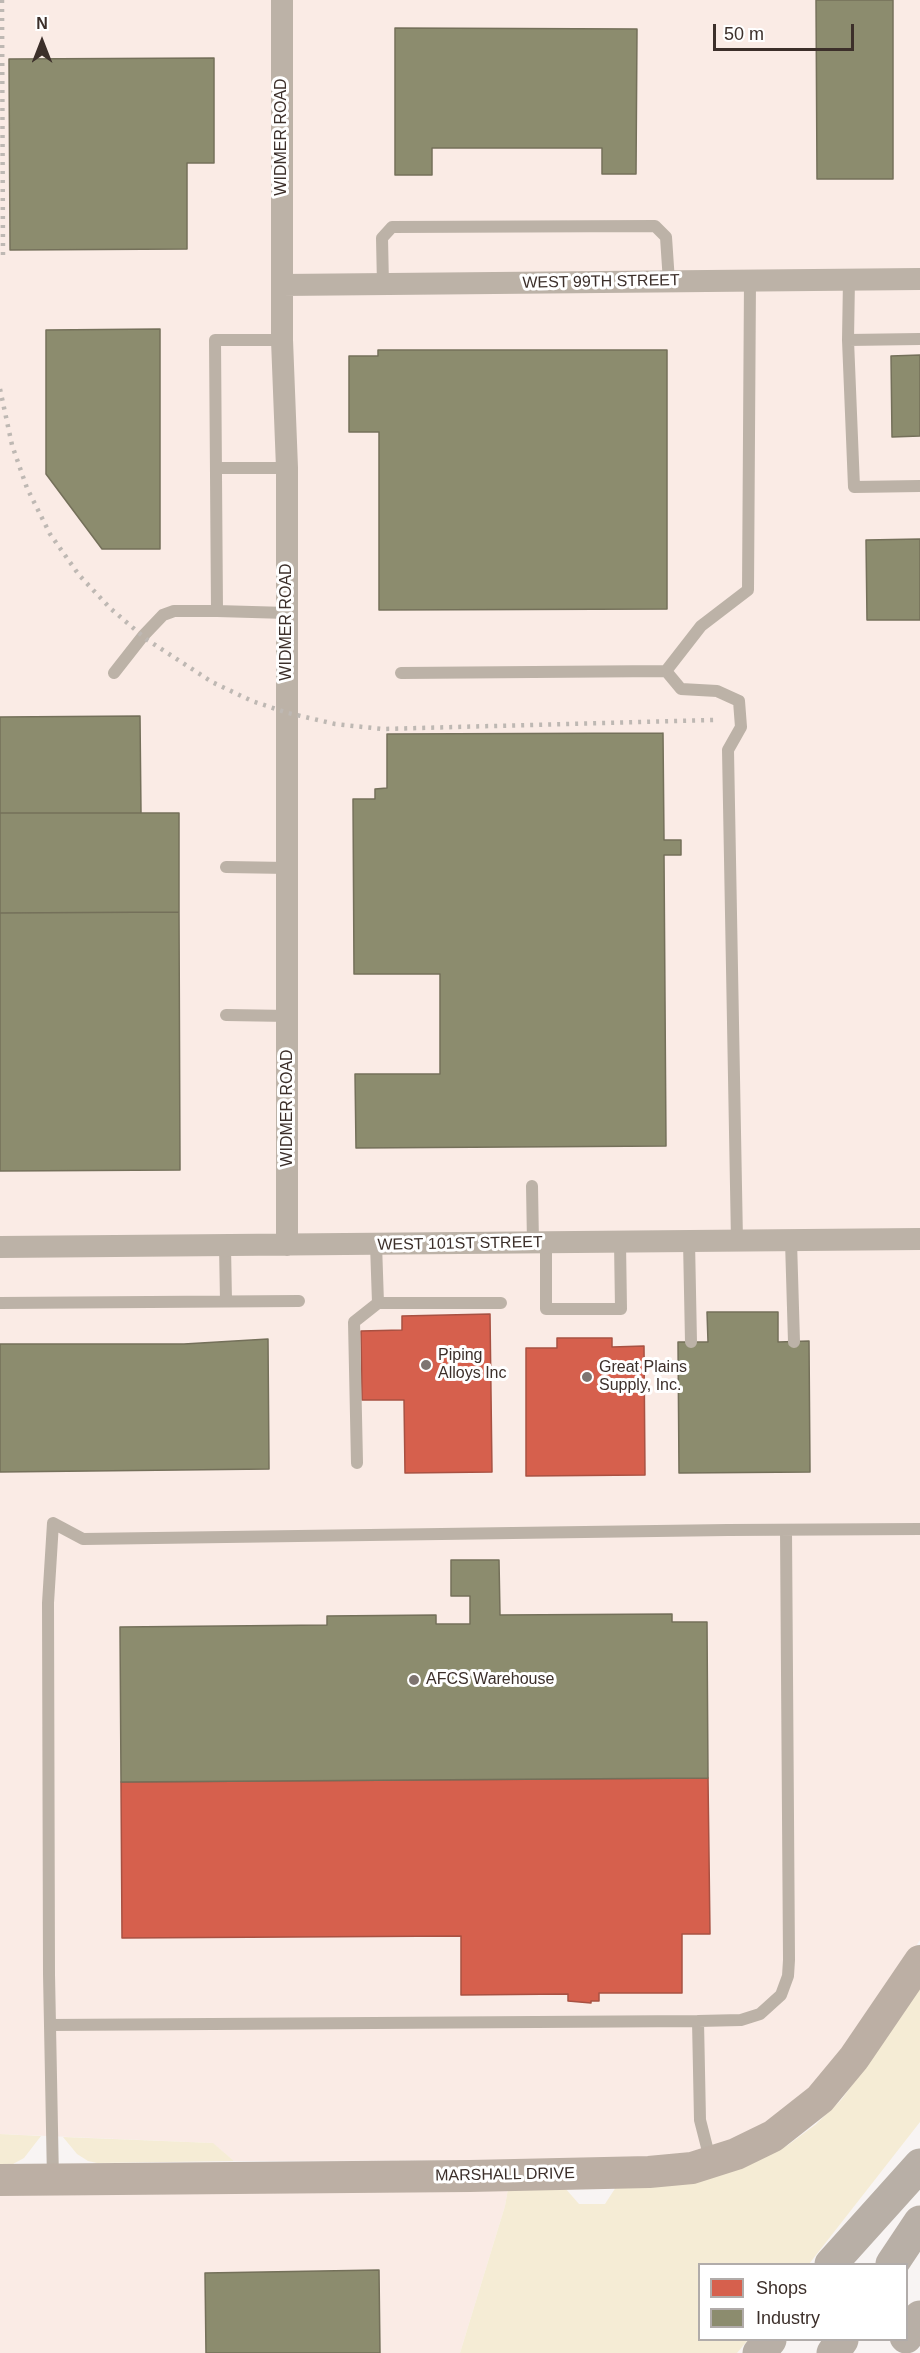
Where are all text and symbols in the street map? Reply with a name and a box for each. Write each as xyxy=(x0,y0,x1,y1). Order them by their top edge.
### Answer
north arrow xyxy=(12,12,72,72)
scale bar xyxy=(716,12,857,50)
text: N xyxy=(36,15,48,32)
text: 50 m xyxy=(724,24,764,44)
street label: WIDMER ROAD xyxy=(272,78,292,196)
street label: WEST 99TH STREET xyxy=(522,271,680,293)
street label: WIDMER ROAD xyxy=(277,563,297,681)
street label: WIDMER ROAD xyxy=(278,1049,298,1167)
street label: WEST 101ST STREET xyxy=(377,1233,543,1255)
place label: Piping Alloys Inc xyxy=(438,1346,506,1384)
marker: Piping Alloys Inc xyxy=(419,1358,433,1372)
place label: Great Plains Supply, Inc. xyxy=(599,1358,687,1396)
marker: Great Plains Supply, Inc. xyxy=(580,1370,594,1384)
place label: AFCS Warehouse xyxy=(426,1670,554,1690)
marker: AFCS Warehouse xyxy=(407,1673,421,1687)
street label: MARSHALL DRIVE xyxy=(435,2164,575,2186)
legend xyxy=(698,2263,908,2341)
text: Shops xyxy=(756,2278,807,2298)
text: Industry xyxy=(756,2308,820,2328)

